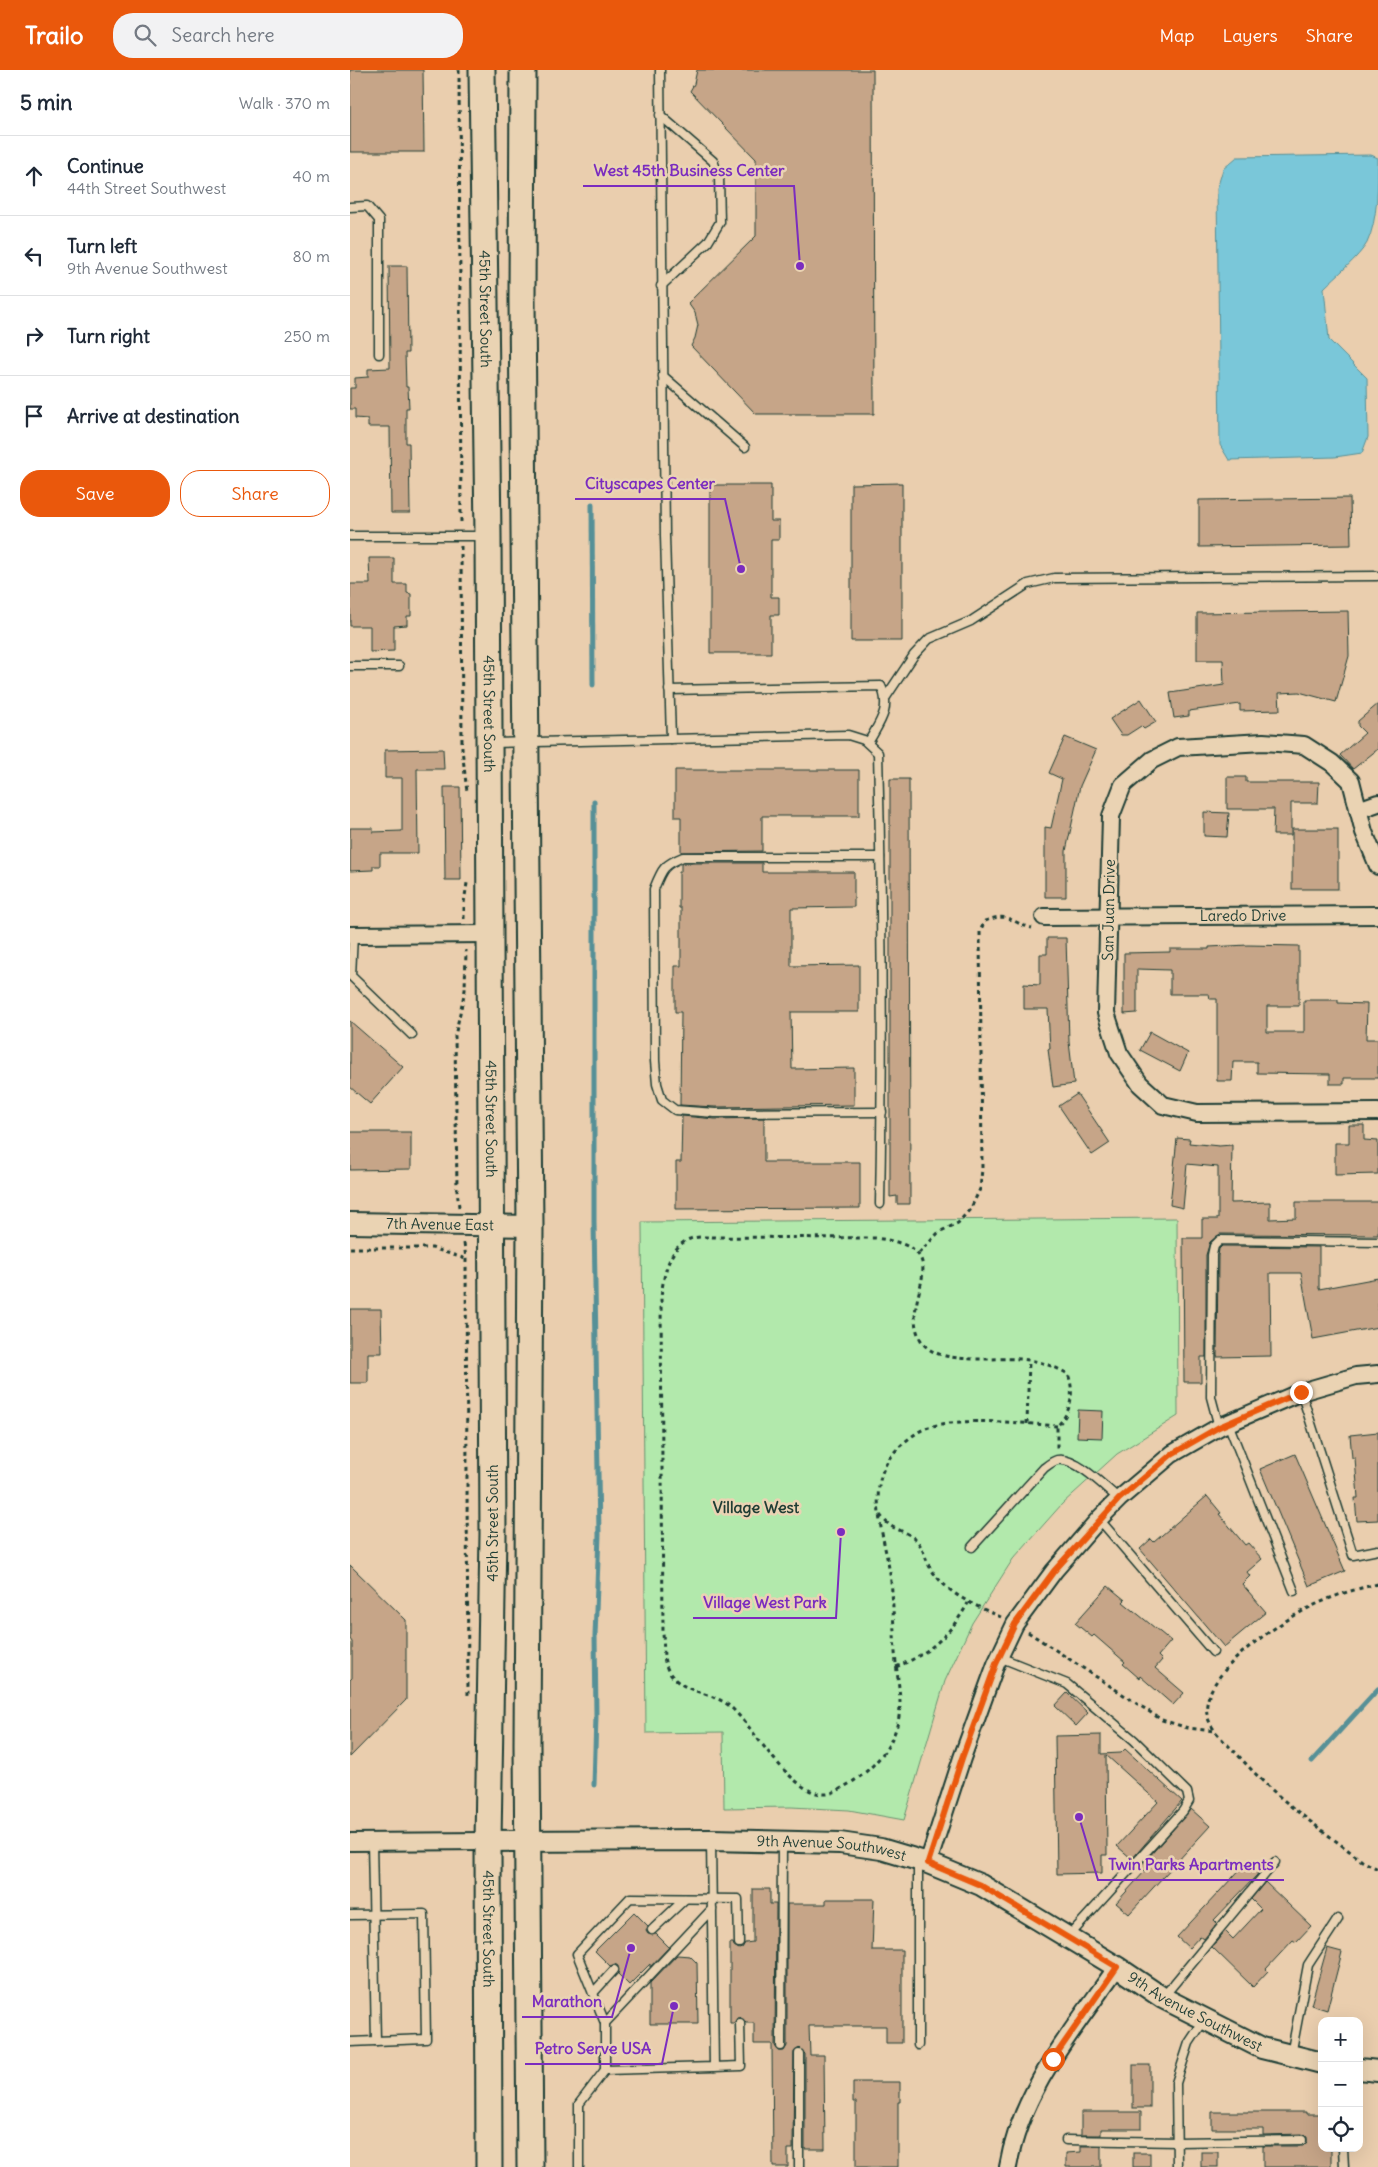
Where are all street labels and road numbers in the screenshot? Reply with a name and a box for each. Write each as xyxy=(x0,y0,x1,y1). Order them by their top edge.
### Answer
street label: 45th Street South xyxy=(475,250,496,368)
street label: 45th Street South xyxy=(480,655,499,773)
street label: San Juan Drive xyxy=(1098,859,1119,961)
street label: Laredo Drive xyxy=(1200,906,1286,925)
street label: 45th Street South xyxy=(482,1060,501,1178)
street label: 7th Avenue East xyxy=(386,1214,494,1234)
street label: 45th Street South xyxy=(483,1464,502,1582)
street label: 9th Avenue Southwest xyxy=(756,1831,909,1865)
street label: 45th Street South xyxy=(479,1870,498,1988)
street label: 9th Avenue Southwest xyxy=(1124,1967,1266,2056)

